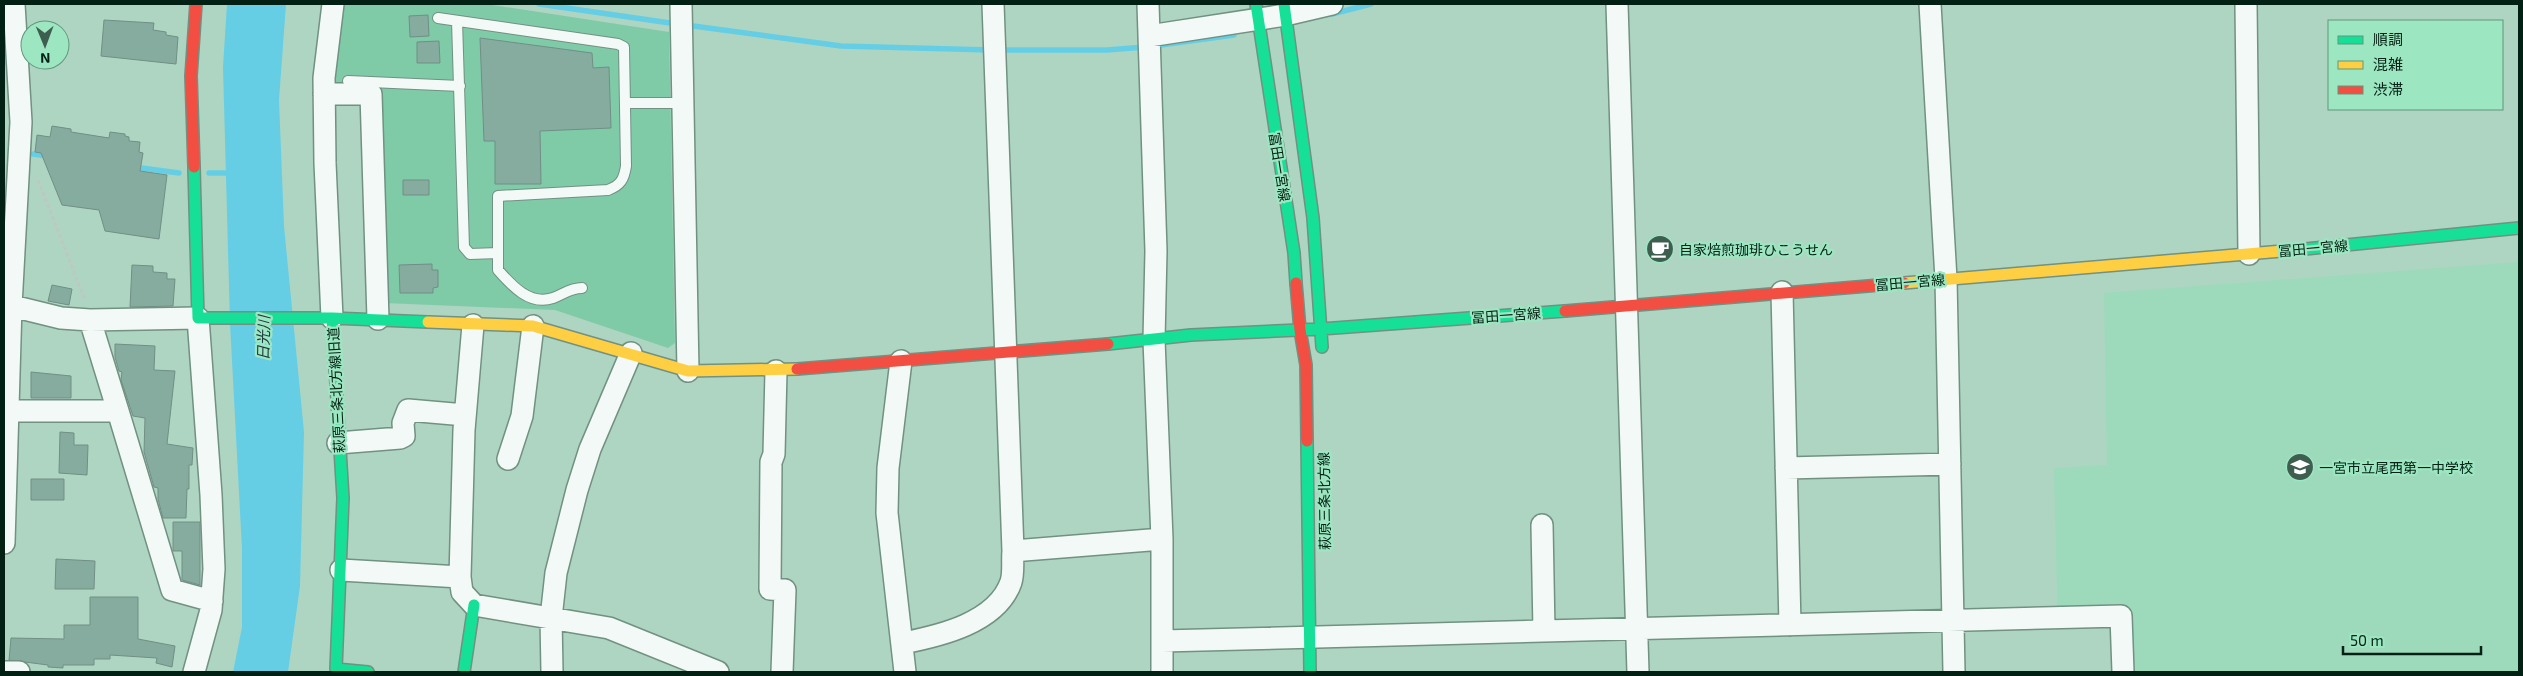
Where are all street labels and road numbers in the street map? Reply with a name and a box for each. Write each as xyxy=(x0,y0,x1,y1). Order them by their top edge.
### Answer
street label: 富田一宮線 xyxy=(1266,131,1294,203)
street label: 冨田一宮線 xyxy=(2277,236,2349,260)
street label: 冨田一宮線 xyxy=(1874,270,1946,294)
street label: 冨田一宮線 xyxy=(1470,304,1542,326)
street label: 萩原三条北方線旧道 xyxy=(324,327,348,453)
street label: 萩原三条北方線 xyxy=(1315,452,1333,550)

